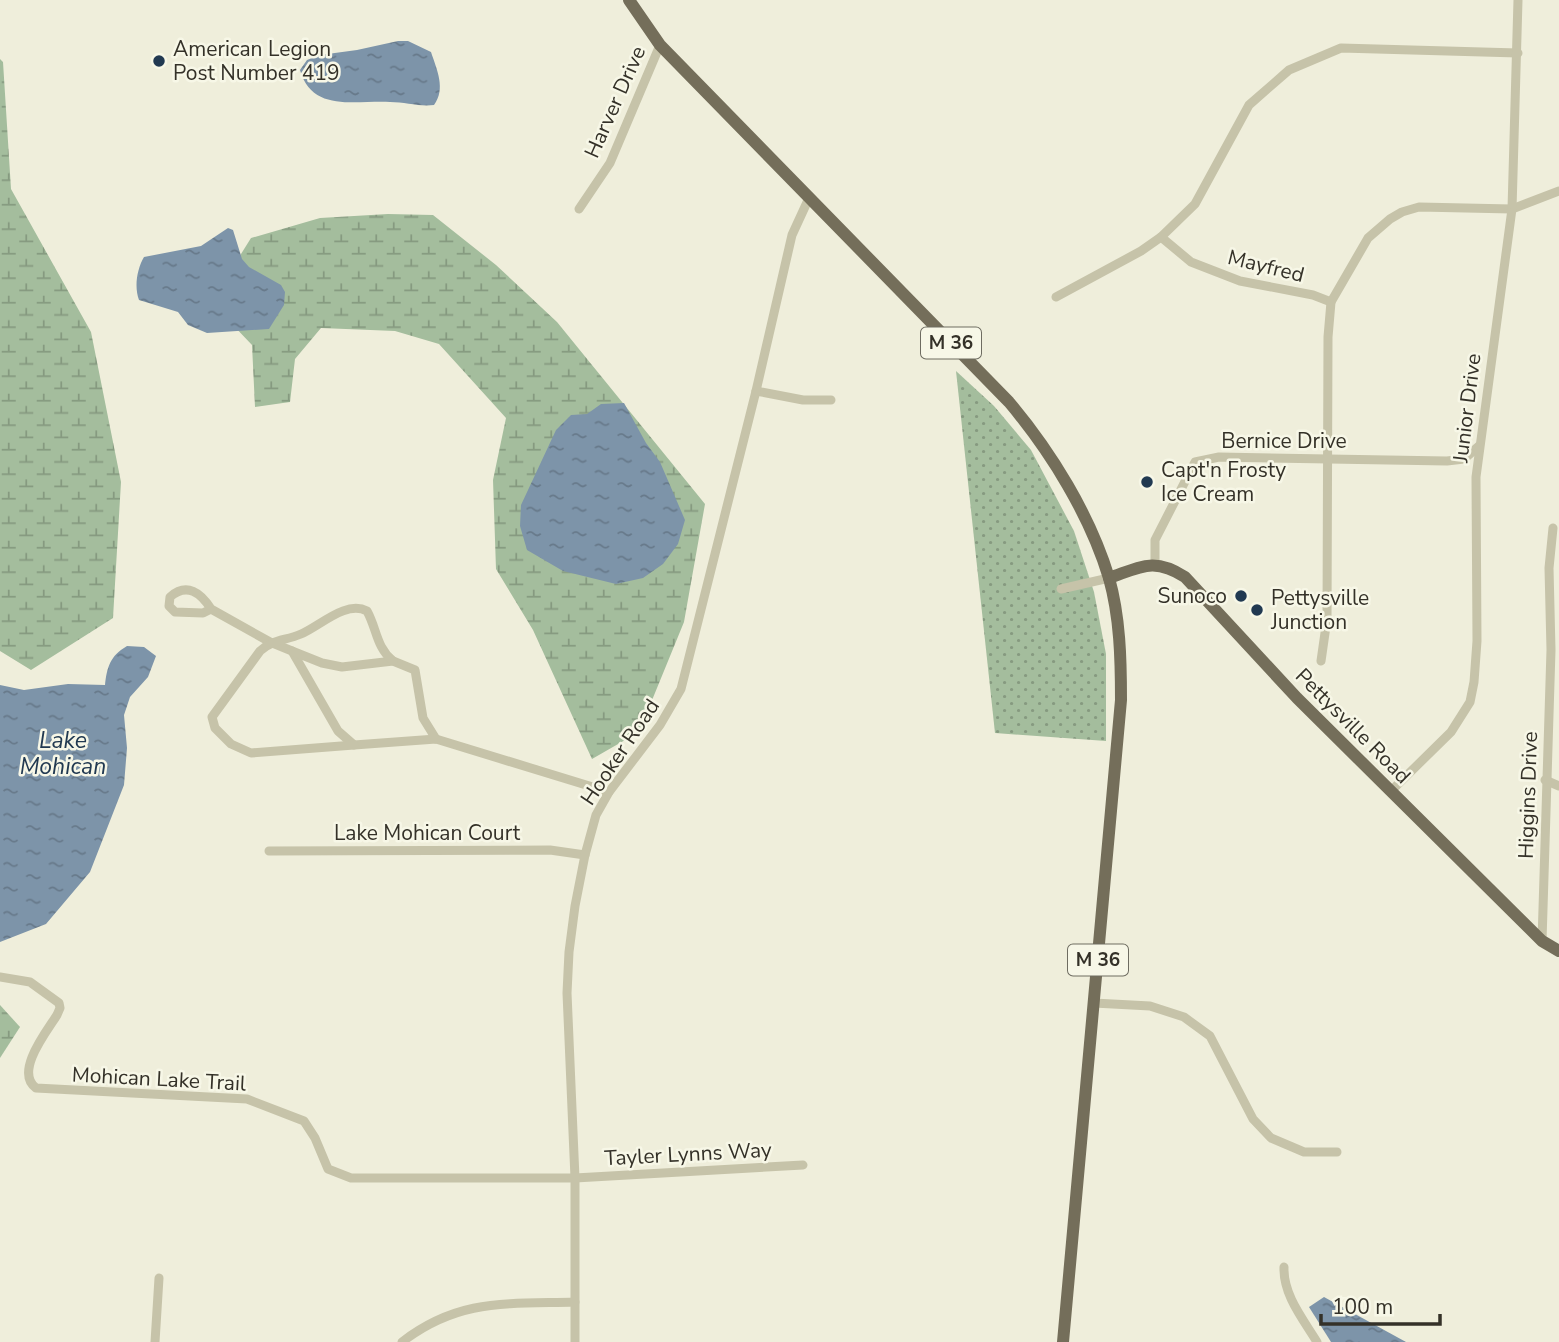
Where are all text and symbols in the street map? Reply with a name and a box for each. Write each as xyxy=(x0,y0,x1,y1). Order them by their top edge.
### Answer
place label: American Legion Post Number 419 xyxy=(173,35,340,87)
street label: Harver Drive xyxy=(578,42,652,162)
marker: American Legion Post Number 419 xyxy=(151,53,167,69)
street label: Mayfred xyxy=(1225,243,1307,289)
road number: M 36 xyxy=(921,328,981,358)
street label: Junior Drive xyxy=(1446,352,1488,465)
street label: Bernice Drive xyxy=(1221,427,1347,455)
place label: Capt'n Frosty Ice Cream xyxy=(1161,456,1286,508)
marker: Capt'n Frosty Ice Cream xyxy=(1139,474,1155,490)
place label: Sunoco xyxy=(1158,582,1227,610)
place label: Pettysville Junction xyxy=(1270,584,1369,636)
marker: Sunoco xyxy=(1233,588,1249,604)
marker: Pettysville Junction xyxy=(1249,602,1265,618)
street label: Pettysville Road xyxy=(1289,662,1417,790)
street label: Hooker Road xyxy=(574,693,666,811)
water label: Lake Mohican xyxy=(20,725,106,782)
street label: Higgins Drive xyxy=(1512,731,1544,859)
street label: Lake Mohican Court xyxy=(334,819,521,847)
road number: M 36 xyxy=(1068,944,1128,976)
street label: Mohican Lake Trail xyxy=(71,1060,248,1098)
street label: Tayler Lynns Way xyxy=(604,1136,773,1172)
scale bar xyxy=(1321,1282,1440,1326)
text: 100 m xyxy=(1332,1293,1393,1321)

